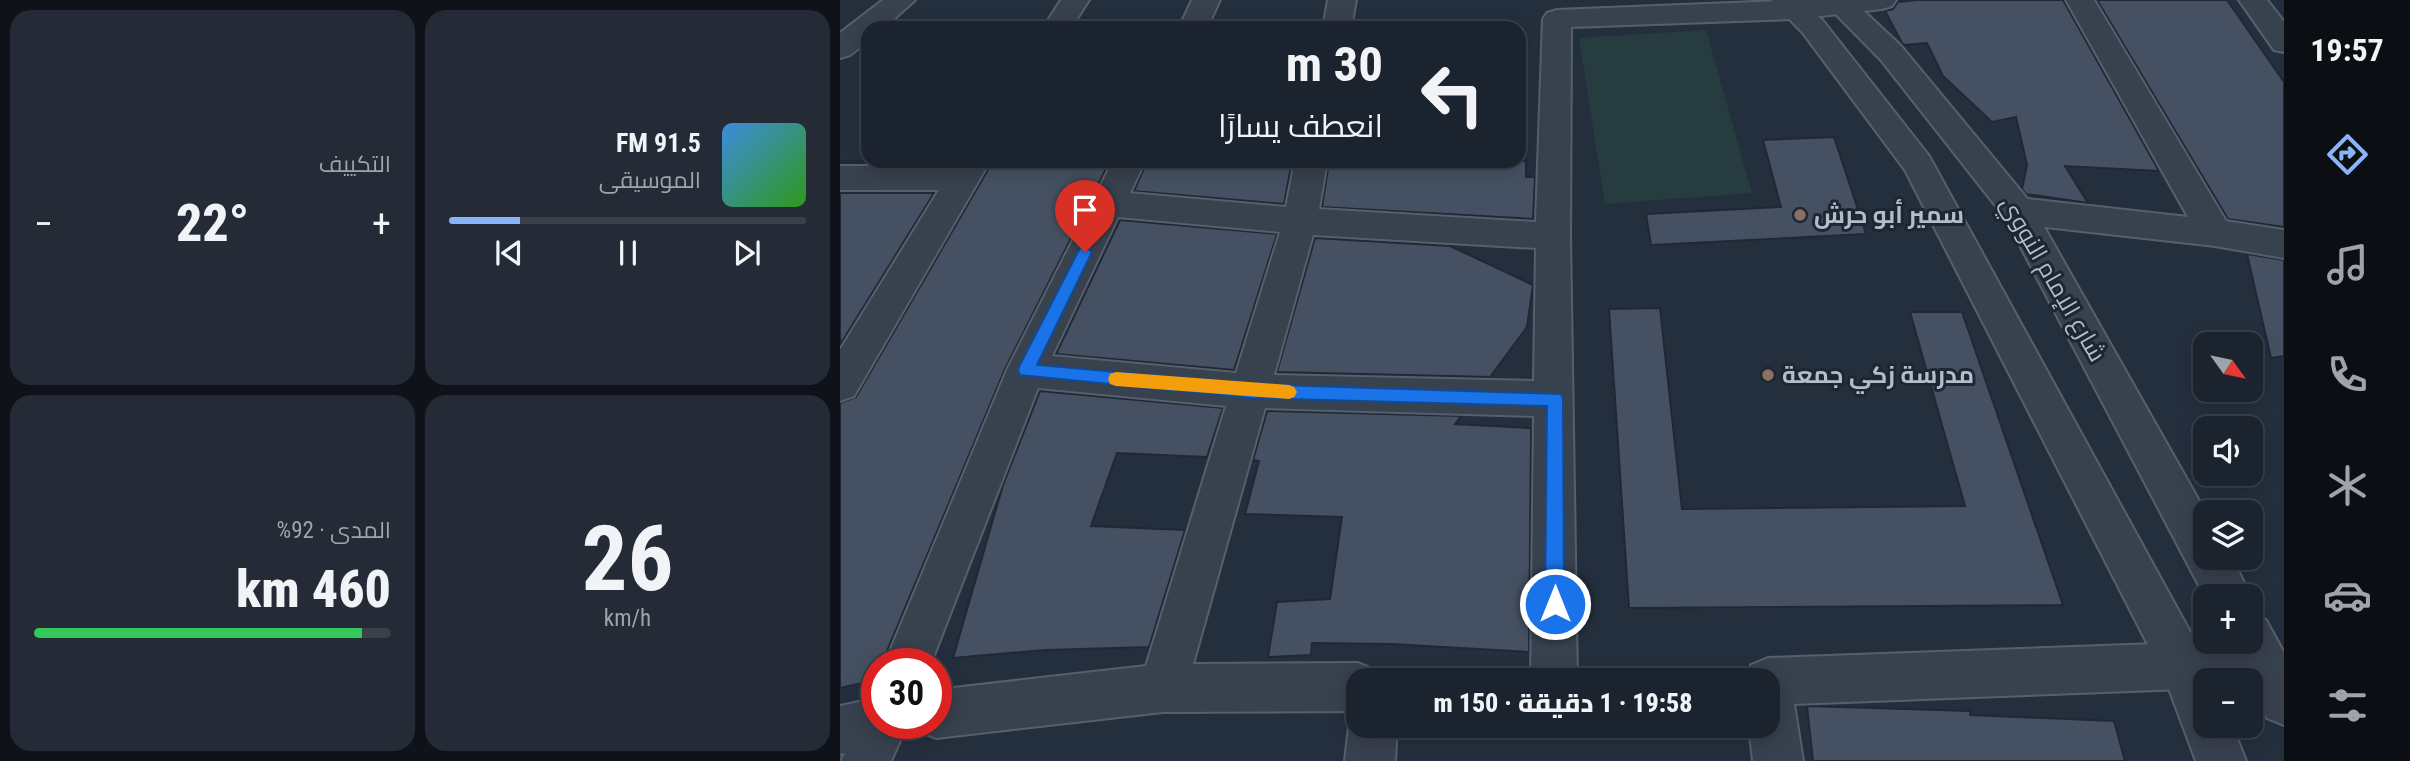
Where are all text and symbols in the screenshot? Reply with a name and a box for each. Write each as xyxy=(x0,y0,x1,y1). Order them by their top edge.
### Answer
text: 19:57 xyxy=(2310,31,2384,69)
text: 30 m xyxy=(1286,36,1383,93)
icon: left xyxy=(1407,49,1498,140)
text: انعطف يسارًا xyxy=(1218,107,1383,145)
text: 91.5 FM xyxy=(616,128,701,158)
icon: directions xyxy=(2323,130,2372,179)
text: التكييف xyxy=(319,151,391,178)
text: الموسيقى xyxy=(599,167,701,194)
pin xyxy=(1055,180,1115,252)
icon: arrive xyxy=(1066,191,1104,229)
street label: شارع الإمام النووي xyxy=(1991,192,2111,368)
text: 22° xyxy=(176,193,249,254)
place label: سمير أبو حرش xyxy=(1814,199,1964,229)
text: − xyxy=(34,202,53,246)
text: + xyxy=(372,202,391,246)
marker: سمير أبو حرش xyxy=(1792,207,1808,223)
icon: previous xyxy=(490,234,528,272)
icon: pause xyxy=(609,234,647,272)
icon: next xyxy=(728,234,766,272)
icon: music xyxy=(2323,240,2372,289)
north arrow xyxy=(2193,332,2263,402)
map controls xyxy=(2193,332,2263,738)
icon: phone xyxy=(2323,350,2372,399)
place label: مدرسة زكي جمعة xyxy=(1782,361,1974,394)
marker: مدرسة زكي جمعة xyxy=(1760,367,1776,383)
button: sound xyxy=(2193,416,2263,486)
icon: climate xyxy=(2323,461,2372,510)
button: layers xyxy=(2193,500,2263,570)
text: 26 xyxy=(582,506,674,612)
text: المدى · 92% xyxy=(277,517,391,544)
text: 460 km xyxy=(236,559,391,620)
position arrow xyxy=(1518,567,1592,641)
icon: car xyxy=(2323,571,2372,620)
button: + xyxy=(2193,584,2263,654)
text: km/h xyxy=(604,605,651,632)
speed limit sign: 30 xyxy=(861,648,952,739)
button: − xyxy=(2193,668,2263,738)
icon: filters xyxy=(2323,681,2372,730)
text: 19:58 · 1 دقيقة · 150 m xyxy=(1433,688,1693,718)

